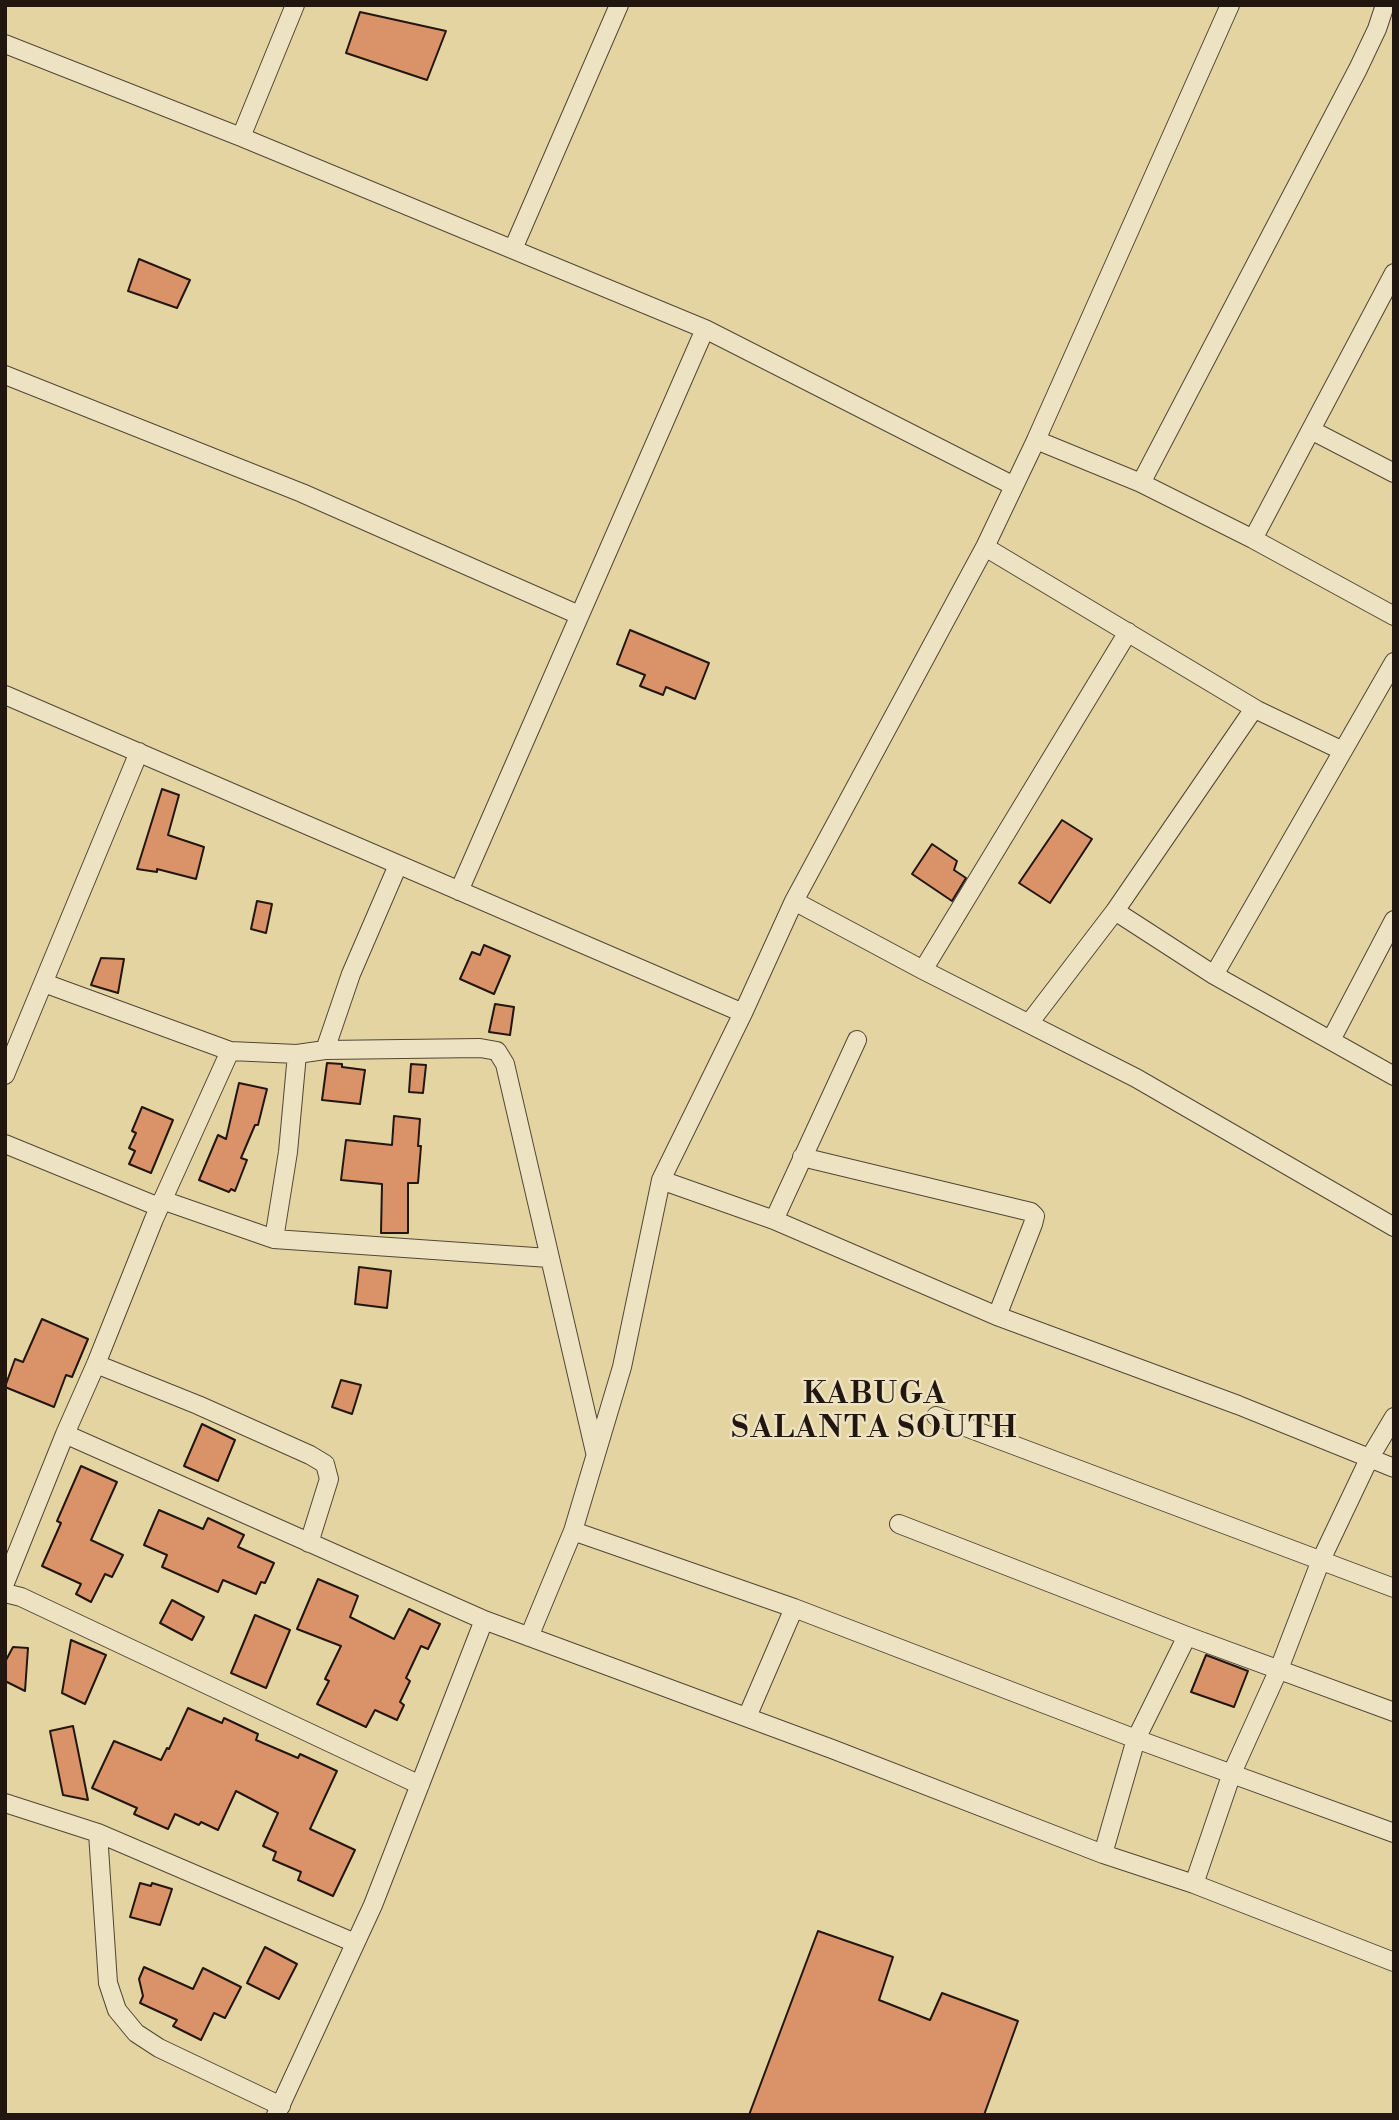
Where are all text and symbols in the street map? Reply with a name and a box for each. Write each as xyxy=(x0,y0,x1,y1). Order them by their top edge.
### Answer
district label: KABUGA SALANTA SOUTH xyxy=(733,1378,1017,1448)

